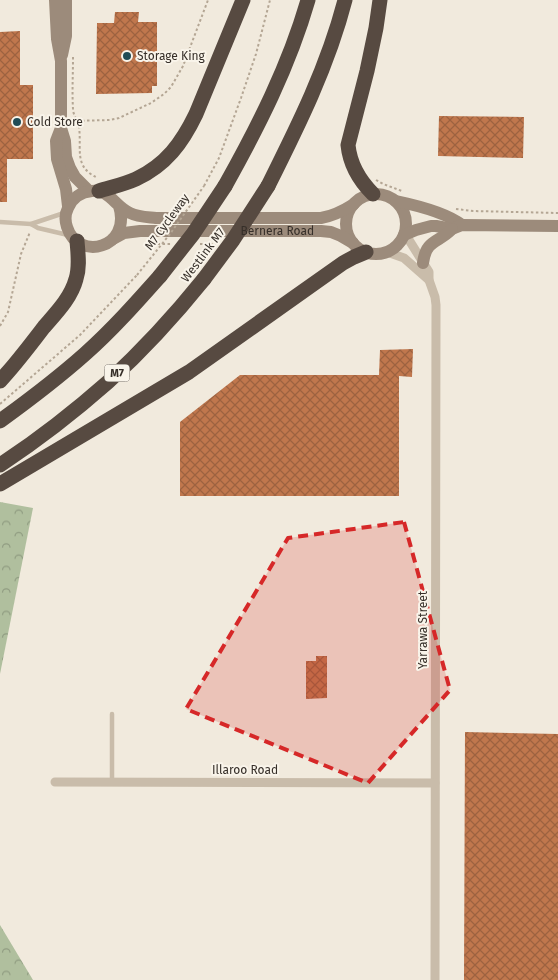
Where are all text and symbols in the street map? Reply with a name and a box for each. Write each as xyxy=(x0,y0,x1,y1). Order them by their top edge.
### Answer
place label: Storage King xyxy=(137,49,206,63)
marker: Storage King xyxy=(121,50,133,62)
place label: Cold Store xyxy=(27,115,83,129)
marker: Cold Store xyxy=(11,116,23,128)
street label: M7 Cycleway xyxy=(142,191,192,253)
street label: Bernera Road xyxy=(240,224,314,238)
street label: Westlink M7 xyxy=(178,225,228,285)
road number: M7 xyxy=(104,364,130,382)
street label: Yarrawa Street xyxy=(416,590,430,669)
street label: Illaroo Road xyxy=(212,763,278,777)

